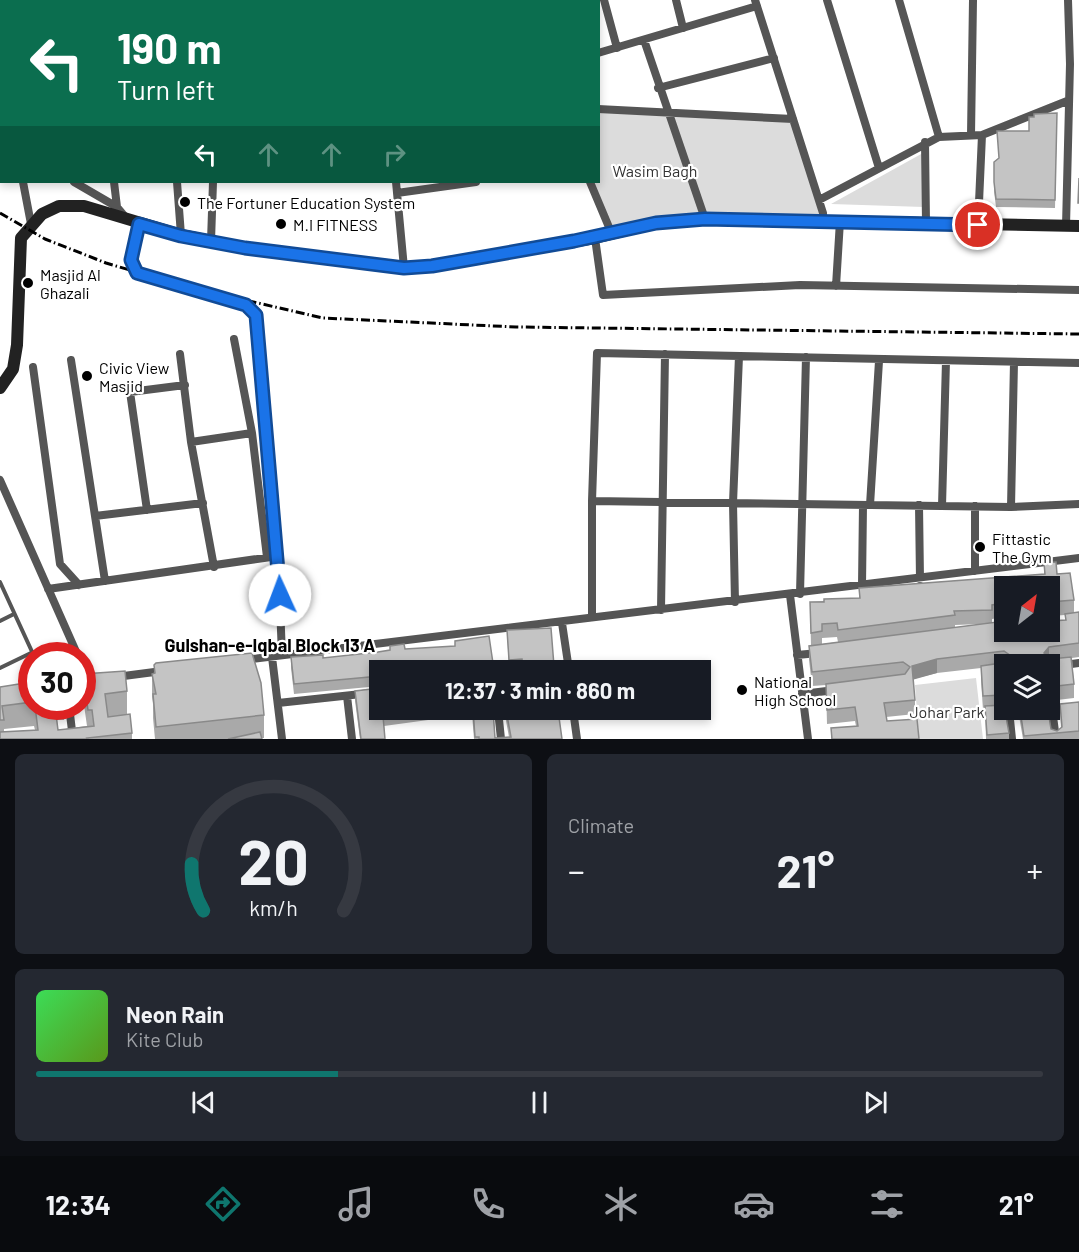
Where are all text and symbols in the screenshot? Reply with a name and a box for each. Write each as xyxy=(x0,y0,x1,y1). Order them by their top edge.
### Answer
text: 190 m xyxy=(117,22,222,72)
icon: left xyxy=(18,24,96,102)
text: Turn left xyxy=(117,73,215,105)
icon: left xyxy=(189,138,222,171)
icon: ahead xyxy=(252,138,285,171)
icon: ahead xyxy=(315,138,348,171)
icon: right xyxy=(378,138,411,171)
park label: Wasim Bagh xyxy=(613,161,697,180)
place label: The Fortuner Education System xyxy=(197,193,415,212)
marker: The Fortuner Education System xyxy=(178,195,192,209)
pin xyxy=(952,199,1003,250)
icon: arrive xyxy=(961,208,994,241)
place label: M.I FITNESS xyxy=(293,215,378,234)
marker: M.I FITNESS xyxy=(274,217,288,231)
place label: Masjid Al Ghazali xyxy=(40,265,101,302)
marker: Masjid Al Ghazali xyxy=(21,276,35,290)
place label: Civic View Masjid xyxy=(99,358,170,395)
marker: Civic View Masjid xyxy=(80,369,94,383)
place label: Fittastic The Gym xyxy=(992,529,1052,566)
marker: Fittastic The Gym xyxy=(973,540,987,554)
position arrow xyxy=(248,563,312,627)
north arrow xyxy=(994,576,1060,642)
map controls xyxy=(994,576,1060,720)
district label: Gulshan-e-Iqbal Block 13 A xyxy=(165,634,375,656)
speed limit sign: 30 xyxy=(18,642,96,720)
button: layers xyxy=(994,654,1060,720)
place label: National High School xyxy=(754,672,836,709)
text: 12:37 · 3 min · 860 m xyxy=(445,677,635,703)
marker: National High School xyxy=(735,683,749,697)
park label: Johar Park xyxy=(909,702,985,721)
text: Climate xyxy=(568,813,634,837)
text: 20 xyxy=(238,823,309,897)
text: 21° xyxy=(777,843,834,897)
text: − xyxy=(568,850,585,890)
text: + xyxy=(1027,850,1043,890)
text: km/h xyxy=(249,895,298,920)
text: Neon Rain xyxy=(126,1001,224,1027)
text: Kite Club xyxy=(126,1027,203,1051)
icon: previous xyxy=(187,1086,220,1119)
icon: pause xyxy=(523,1086,556,1119)
icon: next xyxy=(859,1086,892,1119)
icon: directions xyxy=(202,1183,244,1225)
icon: music xyxy=(335,1183,377,1225)
icon: phone xyxy=(467,1183,509,1225)
icon: climate xyxy=(600,1183,642,1225)
icon: car xyxy=(733,1183,775,1225)
icon: filters xyxy=(866,1183,908,1225)
text: 12:34 xyxy=(45,1188,111,1220)
text: 21° xyxy=(999,1188,1034,1220)

